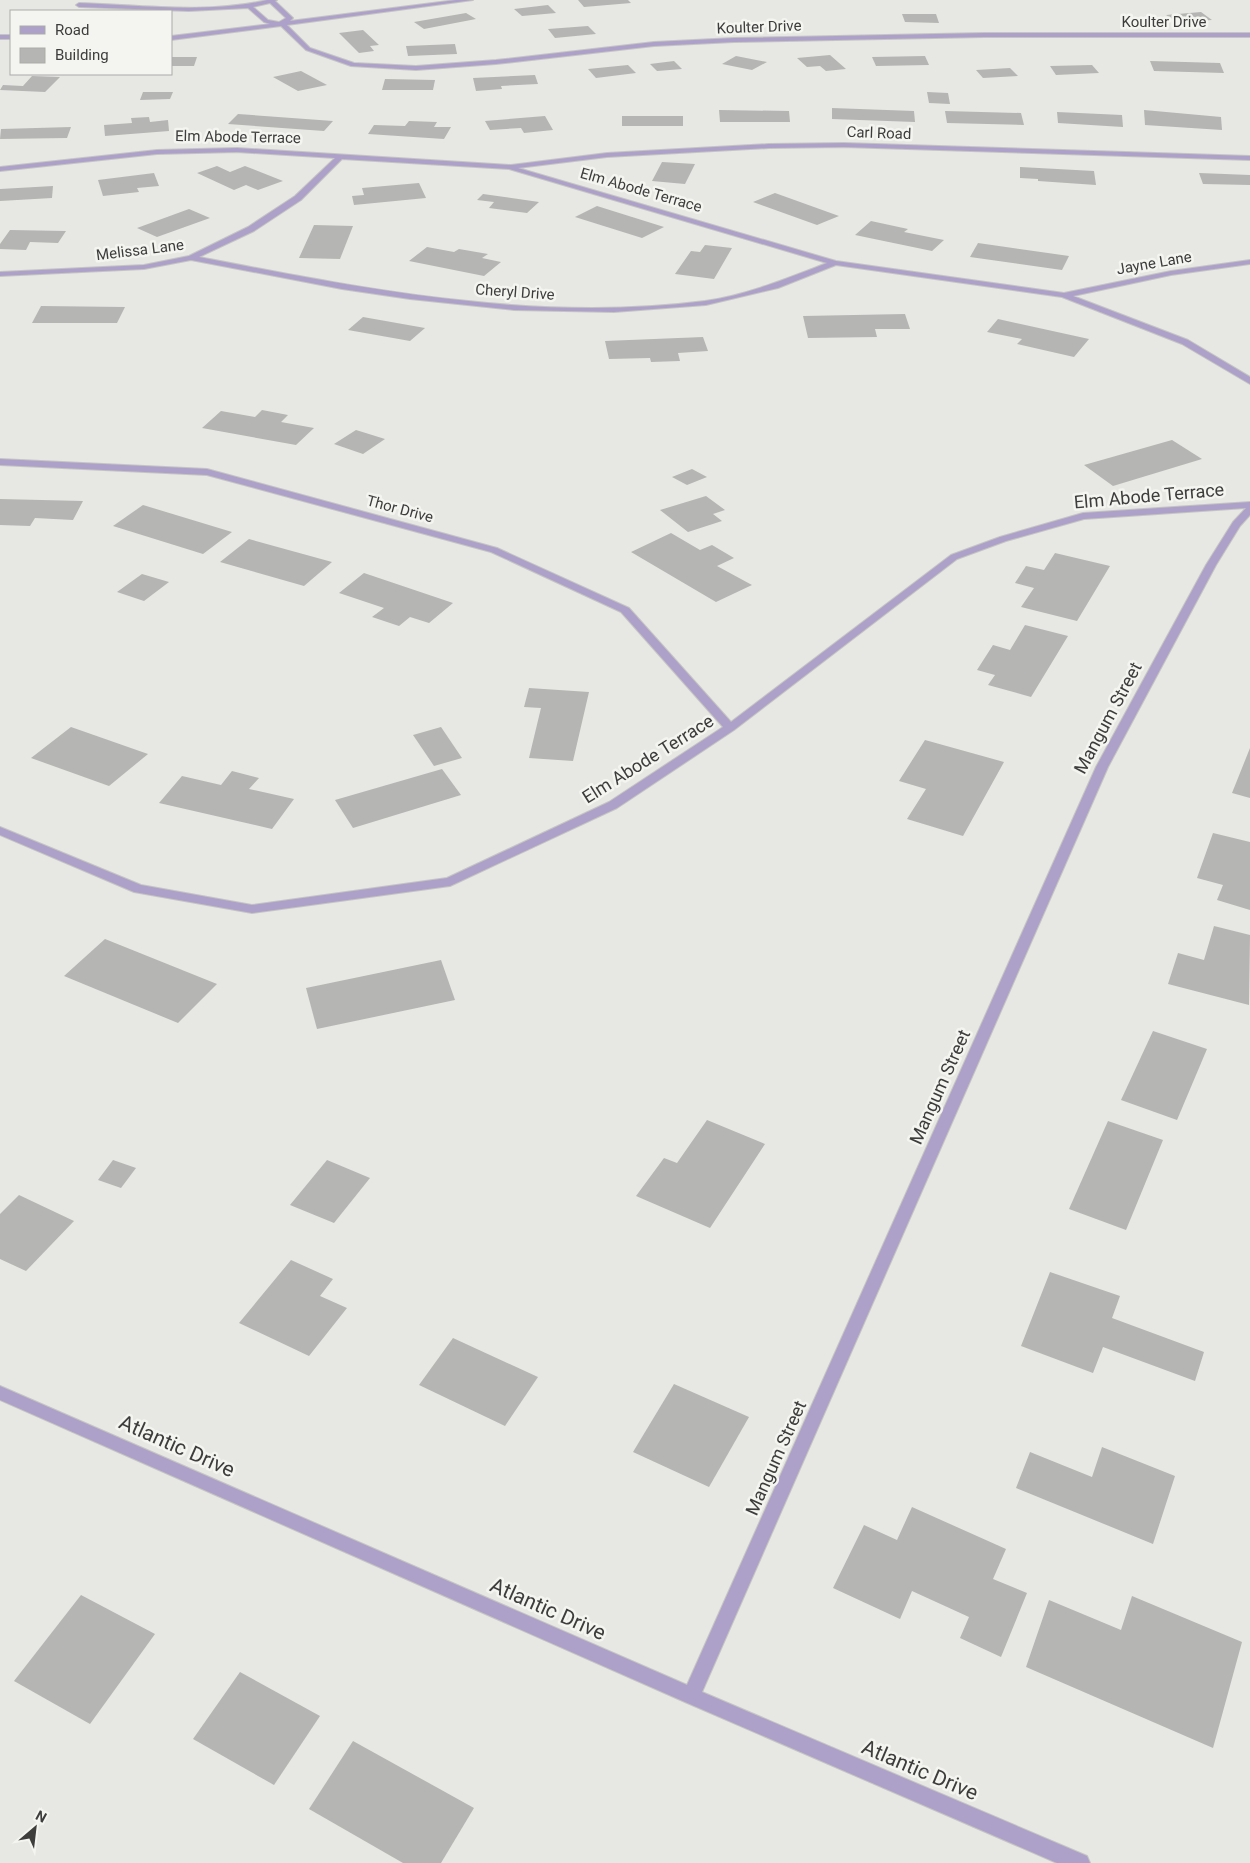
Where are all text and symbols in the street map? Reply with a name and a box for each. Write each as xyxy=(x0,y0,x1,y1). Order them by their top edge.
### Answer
legend xyxy=(10,10,172,75)
street label: Koulter Drive xyxy=(1121,13,1207,31)
street label: Koulter Drive xyxy=(716,17,802,37)
text: Road xyxy=(55,21,89,39)
text: Building xyxy=(55,46,109,64)
street label: Carl Road xyxy=(846,123,912,143)
street label: Elm Abode Terrace xyxy=(175,127,301,147)
street label: Elm Abode Terrace xyxy=(578,164,704,216)
street label: Melissa Lane xyxy=(95,236,185,264)
street label: Jayne Lane xyxy=(1115,248,1193,278)
street label: Cheryl Drive xyxy=(475,280,555,304)
street label: Elm Abode Terrace xyxy=(1073,478,1225,513)
street label: Thor Drive xyxy=(365,491,435,527)
street label: Mangum Street xyxy=(1069,658,1146,777)
street label: Elm Abode Terrace xyxy=(578,710,717,807)
street label: Mangum Street xyxy=(905,1026,974,1147)
street label: Mangum Street xyxy=(741,1397,810,1518)
street label: Atlantic Drive xyxy=(116,1410,238,1482)
street label: Atlantic Drive xyxy=(487,1573,609,1645)
street label: Atlantic Drive xyxy=(858,1735,982,1805)
north arrow xyxy=(10,1803,60,1853)
text: N xyxy=(33,1807,49,1826)

